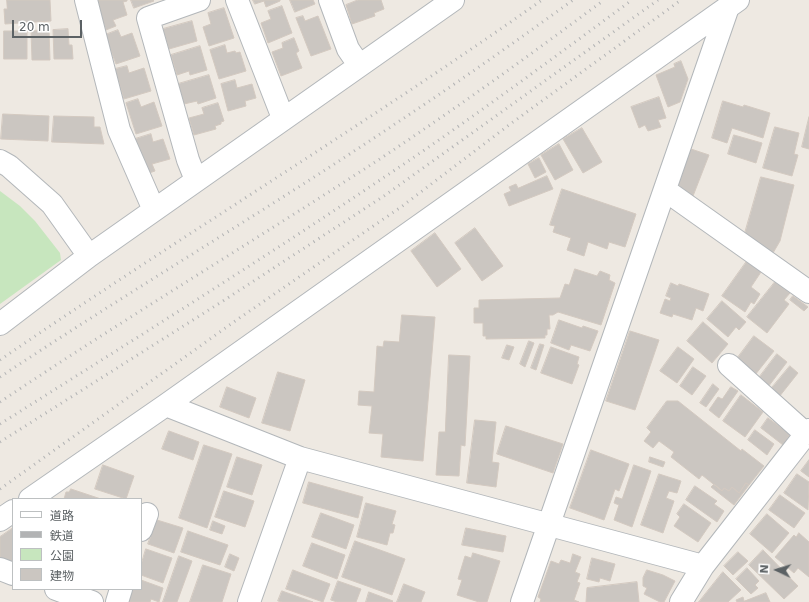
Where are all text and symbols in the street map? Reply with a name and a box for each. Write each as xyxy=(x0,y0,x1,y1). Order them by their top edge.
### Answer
scale bar xyxy=(14,12,84,38)
text: 20 m xyxy=(19,20,50,34)
legend xyxy=(12,498,142,590)
text: 道路 xyxy=(50,509,74,523)
text: 鉄道 xyxy=(50,529,74,543)
text: 公園 xyxy=(50,549,74,563)
north arrow xyxy=(757,550,797,590)
text: N xyxy=(758,564,771,574)
text: 建物 xyxy=(50,569,74,583)

